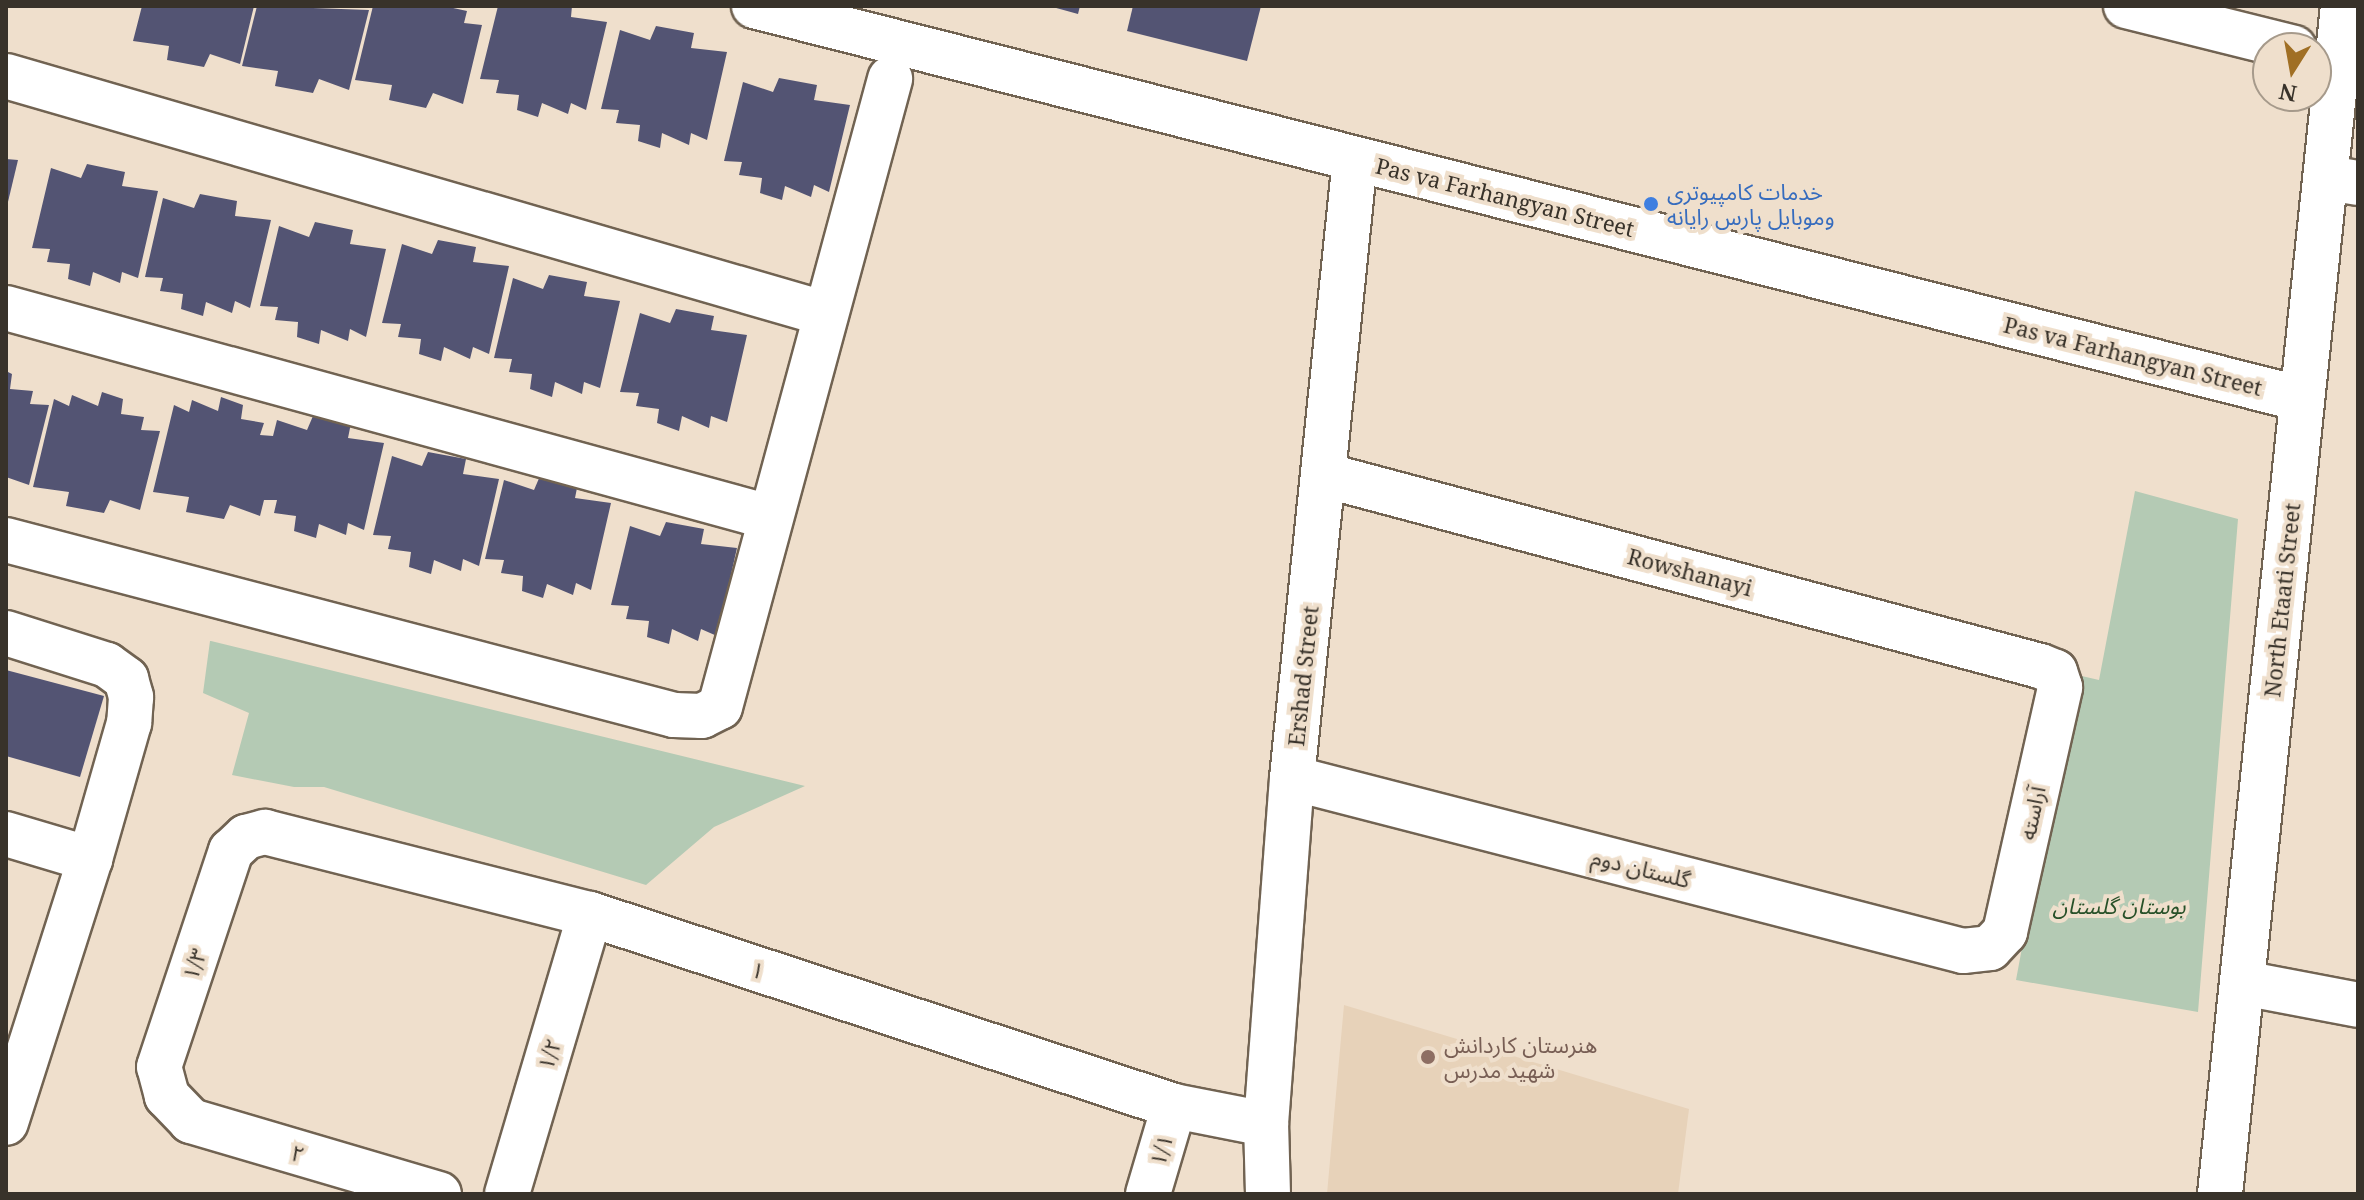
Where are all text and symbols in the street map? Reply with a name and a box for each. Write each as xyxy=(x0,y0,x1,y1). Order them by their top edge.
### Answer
north arrow xyxy=(2252,32,2332,112)
text: N xyxy=(2276,77,2299,110)
street label: Pas va Farhangyan Street xyxy=(1373,152,1637,242)
place label: خدمات کامپیوتری وموبایل پارس رایانه xyxy=(1667,178,1835,230)
marker: خدمات کامپیوتری وموبایل پارس رایانه xyxy=(1642,195,1660,213)
street label: Pas va Farhangyan Street xyxy=(2001,311,2265,401)
street label: North Etaati Street xyxy=(2259,501,2305,699)
street label: Rowshanayi xyxy=(1625,543,1755,601)
street label: Ershad Street xyxy=(1283,605,1323,747)
street label: آراسته xyxy=(2013,784,2051,842)
street label: گلستان دوم xyxy=(1589,843,1693,893)
park label: بوستان گلستان xyxy=(2053,893,2185,919)
street label: ۱/۳ xyxy=(177,945,211,983)
street label: ۱ xyxy=(748,956,768,984)
place label: هنرستان کاردانش شهید مدرس xyxy=(1444,1031,1597,1082)
street label: ۱/۲ xyxy=(532,1035,566,1073)
marker: هنرستان کاردانش شهید مدرس xyxy=(1419,1048,1437,1066)
street label: ۱/۱ xyxy=(1144,1131,1178,1169)
street label: ۲ xyxy=(288,1139,308,1167)

